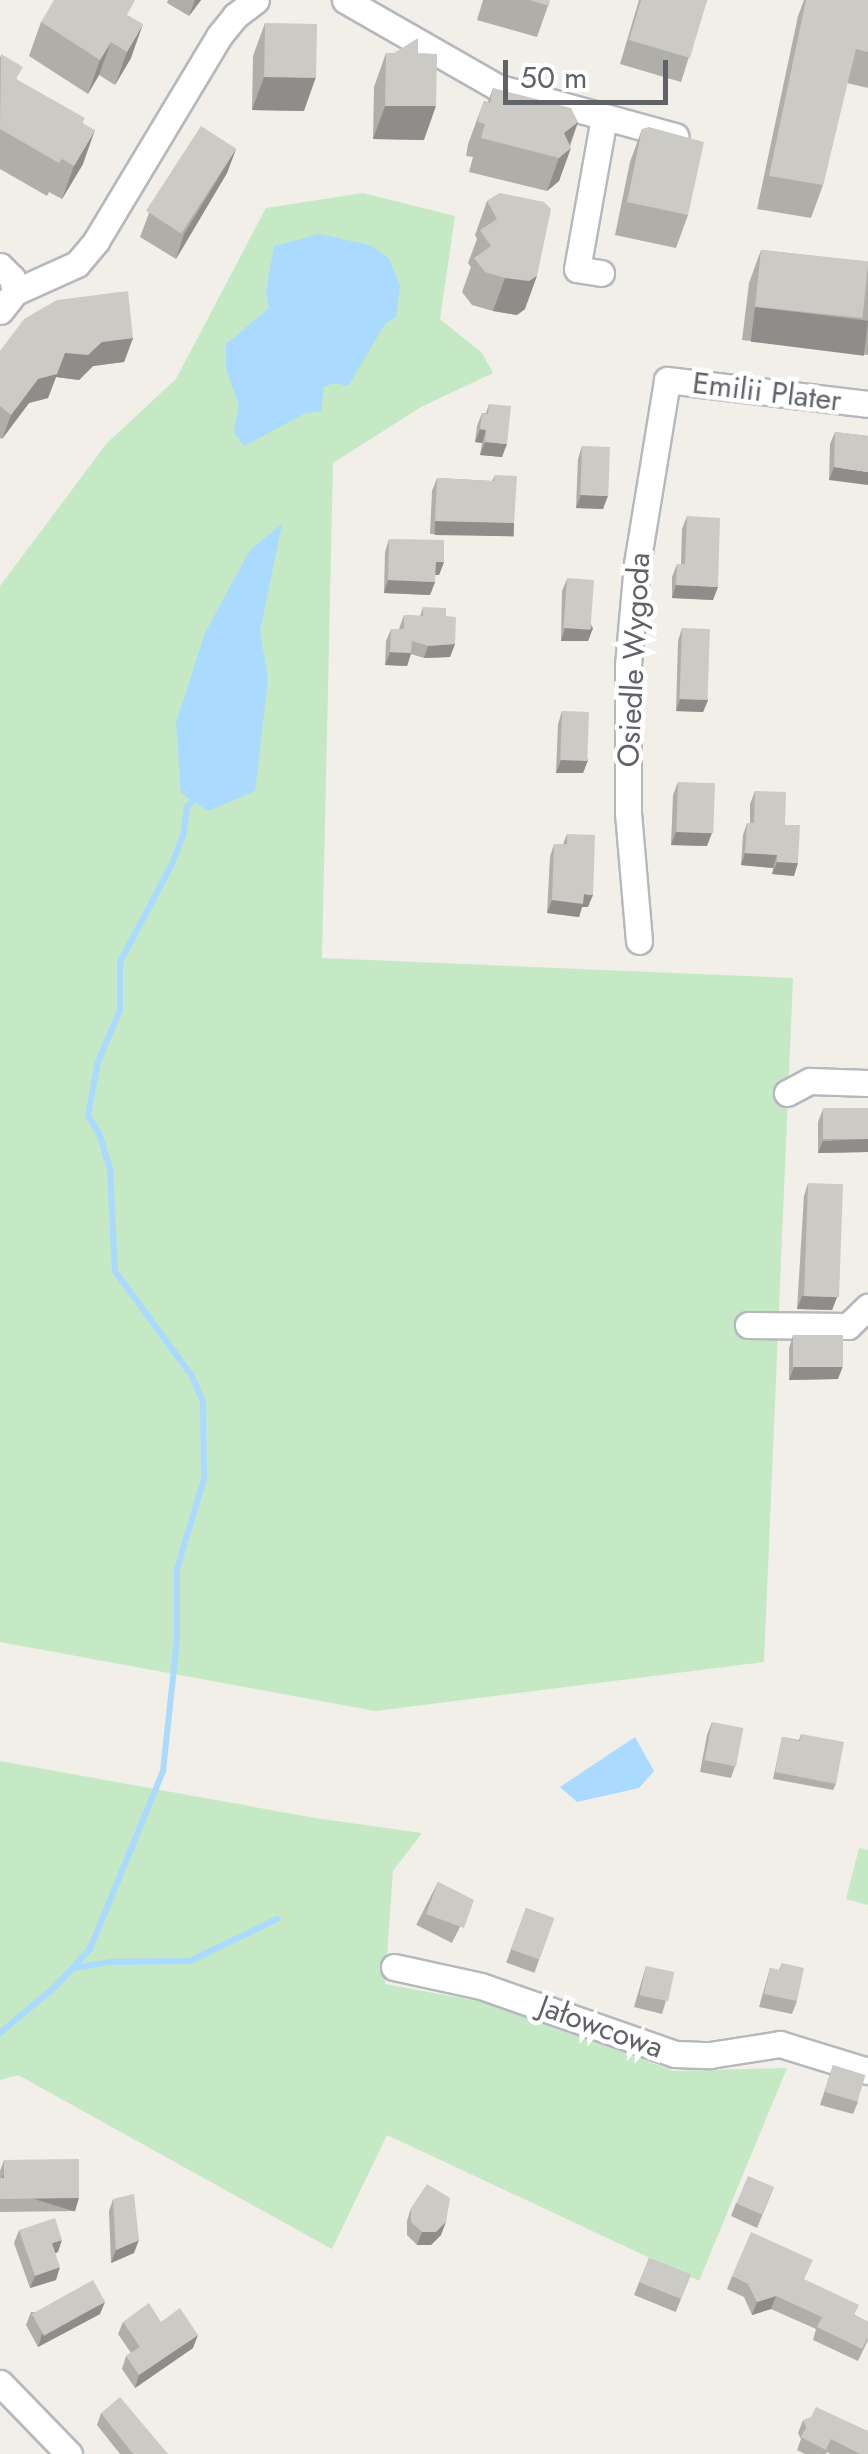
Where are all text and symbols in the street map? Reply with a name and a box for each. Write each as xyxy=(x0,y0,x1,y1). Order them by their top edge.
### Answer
scale bar xyxy=(508,40,673,102)
text: 50 m xyxy=(520,56,587,99)
street label: Emilii Plater xyxy=(690,365,844,419)
street label: Osiedle Wygoda xyxy=(610,552,658,768)
street label: Jałowcowa xyxy=(534,1988,668,2066)

